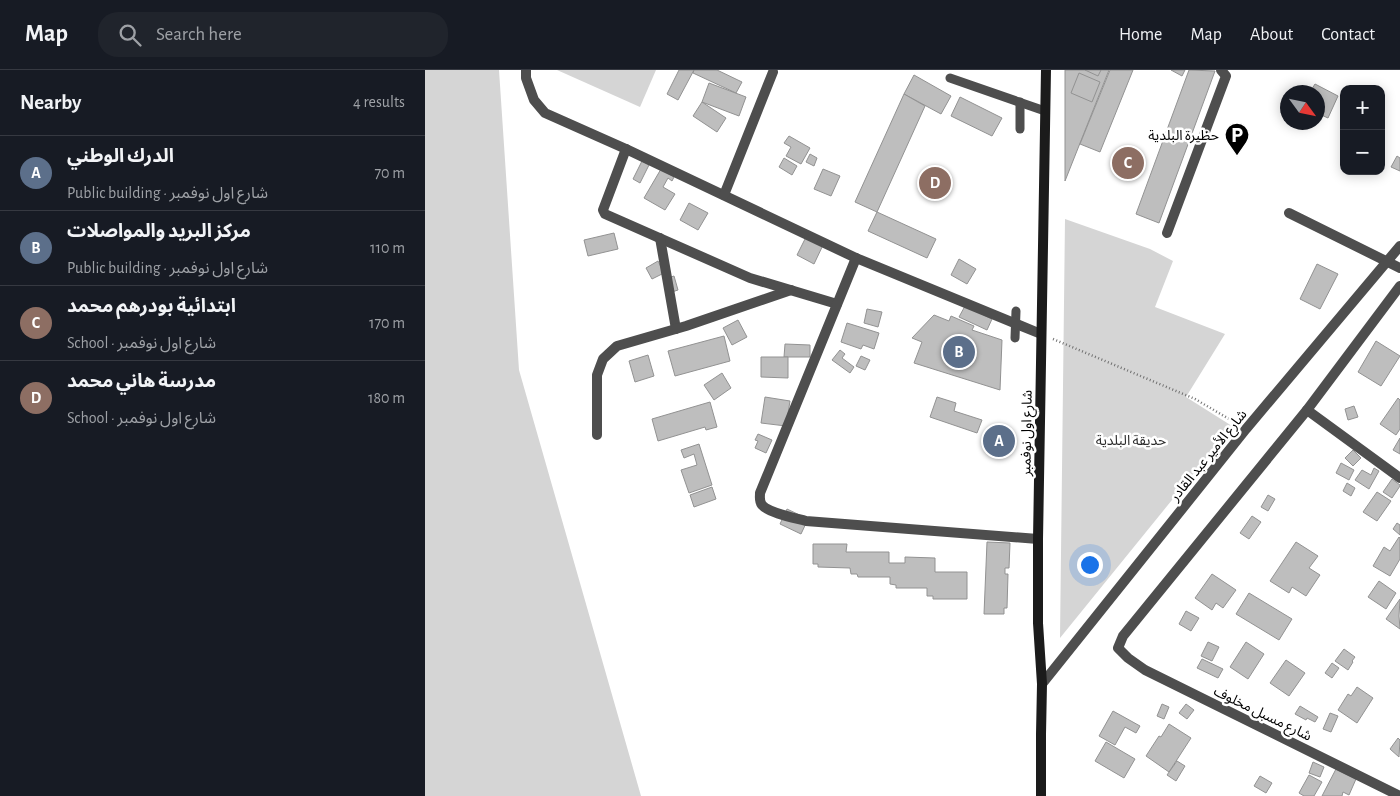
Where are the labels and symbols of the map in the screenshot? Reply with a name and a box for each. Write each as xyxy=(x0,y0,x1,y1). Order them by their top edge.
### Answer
north arrow xyxy=(1280,85,1325,130)
parking icon: حظيرة البلدية xyxy=(1224,122,1250,156)
place label: حظيرة البلدية xyxy=(1148,129,1219,144)
pin: C xyxy=(1112,144,1144,182)
pin: D xyxy=(919,164,951,202)
pin: B xyxy=(943,333,975,371)
street label: شارع اول نوفمبر xyxy=(1019,390,1038,477)
street label: شارع الأمير عبد القادر xyxy=(1166,406,1252,507)
pin: A xyxy=(983,422,1015,460)
park label: حديقة البلدية xyxy=(1096,434,1166,448)
your location xyxy=(1077,552,1103,578)
street label: شارع مسبل مخلوف xyxy=(1210,684,1314,746)

